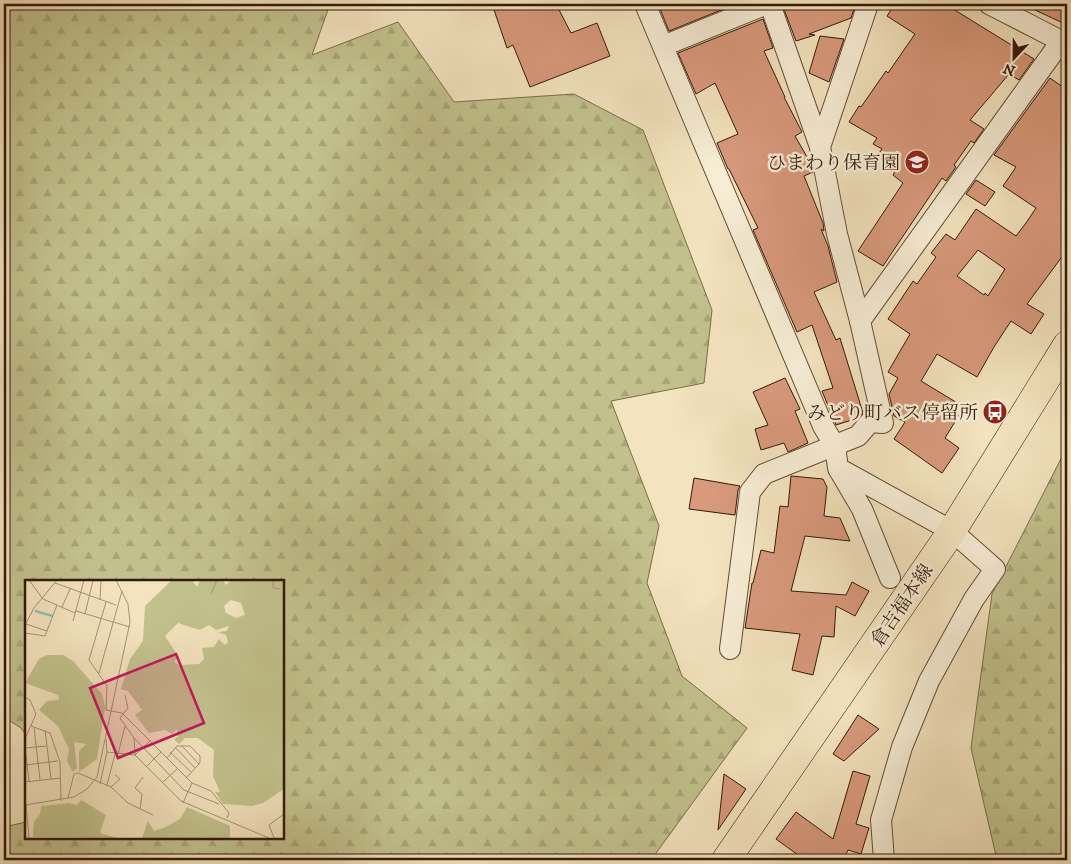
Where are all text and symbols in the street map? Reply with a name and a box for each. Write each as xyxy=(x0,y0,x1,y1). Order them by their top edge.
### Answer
north arrow xyxy=(988,32,1038,82)
text: N xyxy=(1000,58,1018,80)
school or university icon: ひまわり保育園 xyxy=(904,149,930,175)
place label: ひまわり保育園 xyxy=(767,152,900,175)
bus stop icon: みどり町バス停留所 xyxy=(982,399,1008,425)
place label: みどり町バス停留所 xyxy=(807,402,978,425)
street label: 倉吉福本線 xyxy=(866,560,938,652)
inset map xyxy=(25,580,284,839)

